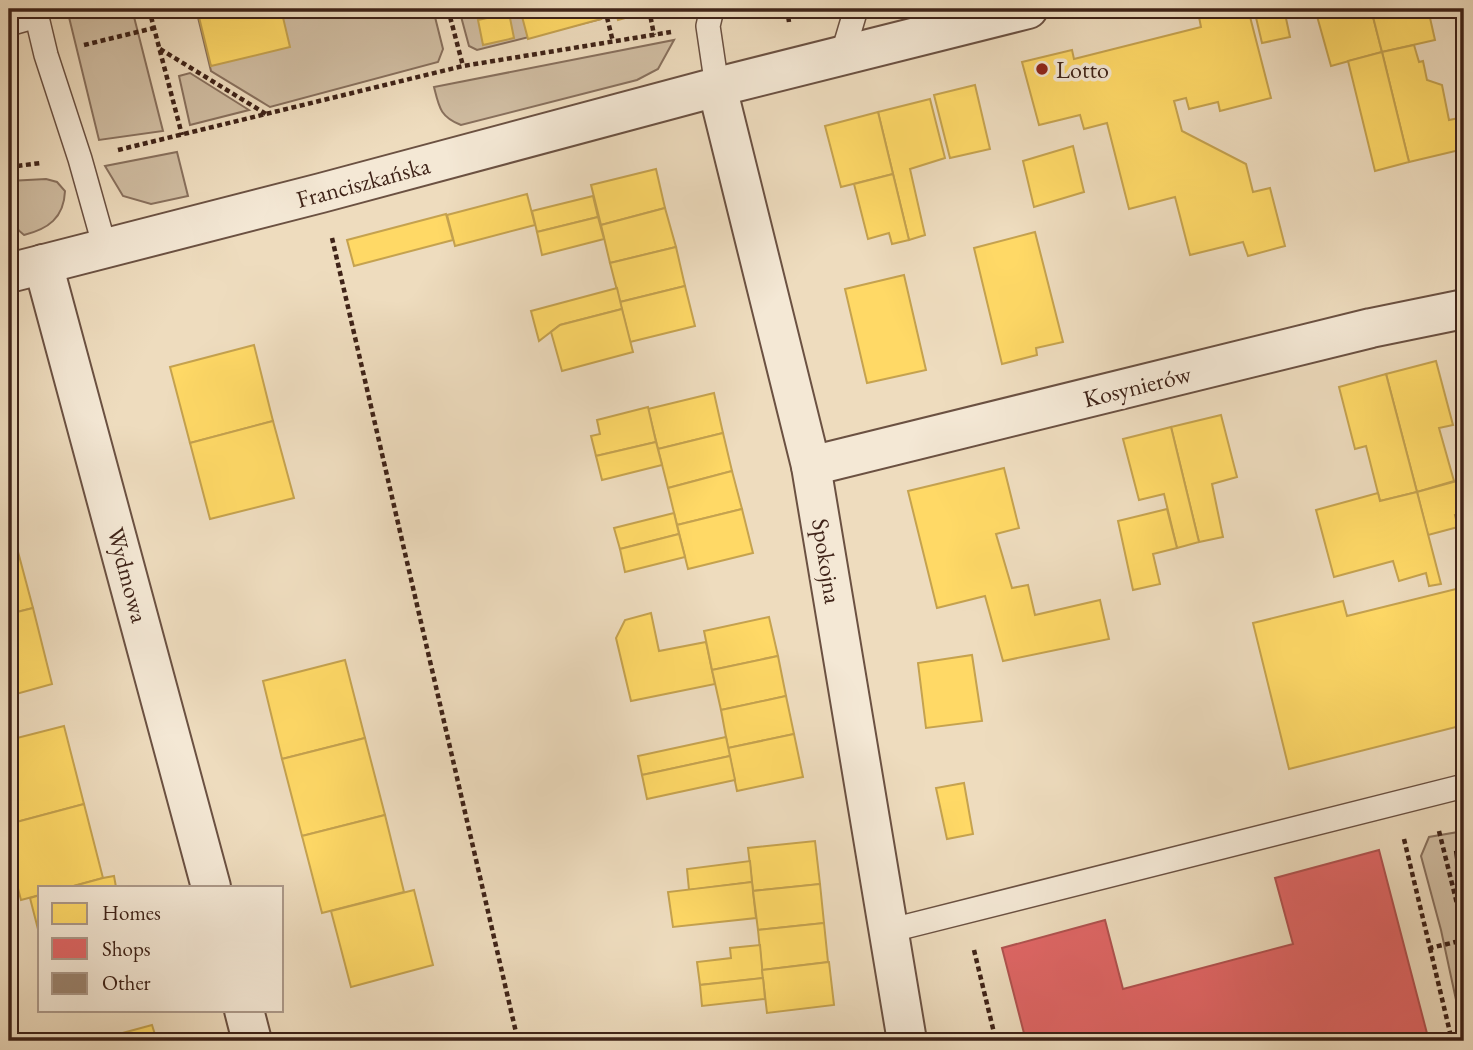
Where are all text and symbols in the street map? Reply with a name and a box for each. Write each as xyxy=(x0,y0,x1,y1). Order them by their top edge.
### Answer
place label: Lotto xyxy=(1056,54,1109,85)
marker: Lotto xyxy=(1034,61,1050,77)
street label: Franciszkańska xyxy=(293,149,434,215)
street label: Kosynierów xyxy=(1080,358,1195,414)
street label: Spokojna xyxy=(805,516,849,606)
street label: Wydmowa xyxy=(100,524,156,626)
legend xyxy=(38,886,284,1012)
text: Homes xyxy=(102,899,161,926)
text: Shops xyxy=(102,935,151,962)
text: Other xyxy=(102,969,151,996)

